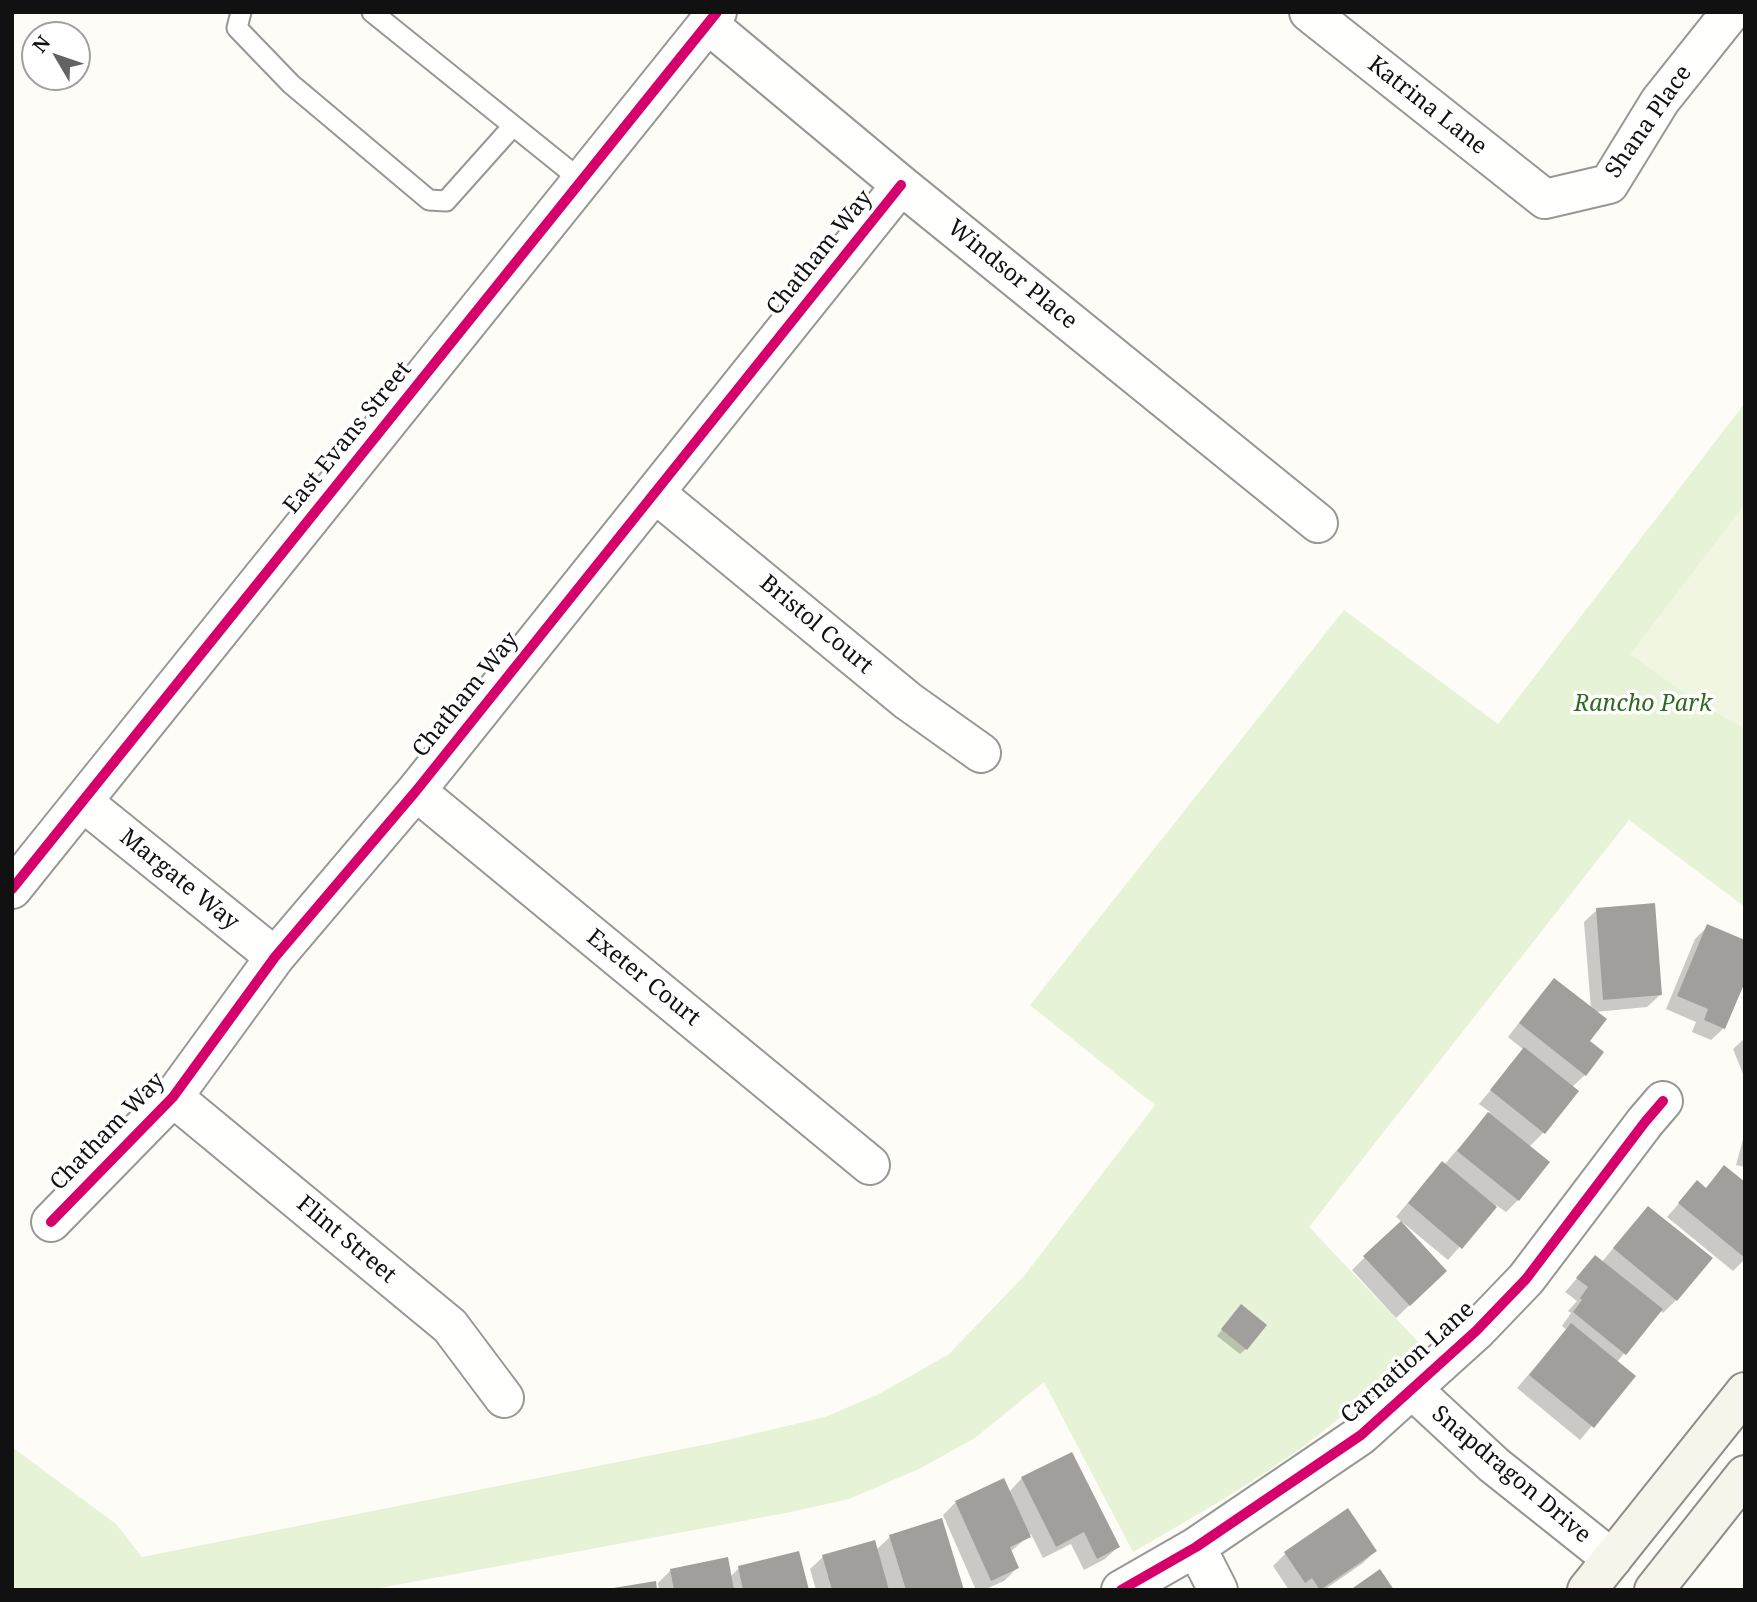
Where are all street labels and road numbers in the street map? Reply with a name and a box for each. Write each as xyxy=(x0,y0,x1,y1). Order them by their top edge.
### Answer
street label: Katrina Lane xyxy=(1362,51,1492,161)
street label: Shana Place xyxy=(1600,60,1698,184)
street label: Chatham Way xyxy=(761,185,879,321)
street label: Windsor Place xyxy=(942,214,1082,336)
street label: East Evans Street xyxy=(278,356,418,520)
street label: Bristol Court xyxy=(754,570,878,680)
street label: Chatham Way xyxy=(407,627,525,763)
street label: Margate Way xyxy=(114,824,244,936)
street label: Exeter Court xyxy=(581,924,705,1032)
street label: Chatham Way xyxy=(45,1067,171,1197)
street label: Flint Street xyxy=(291,1191,401,1289)
street label: Carnation Lane xyxy=(1336,1296,1480,1430)
street label: Snapdragon Drive xyxy=(1426,1401,1596,1549)

